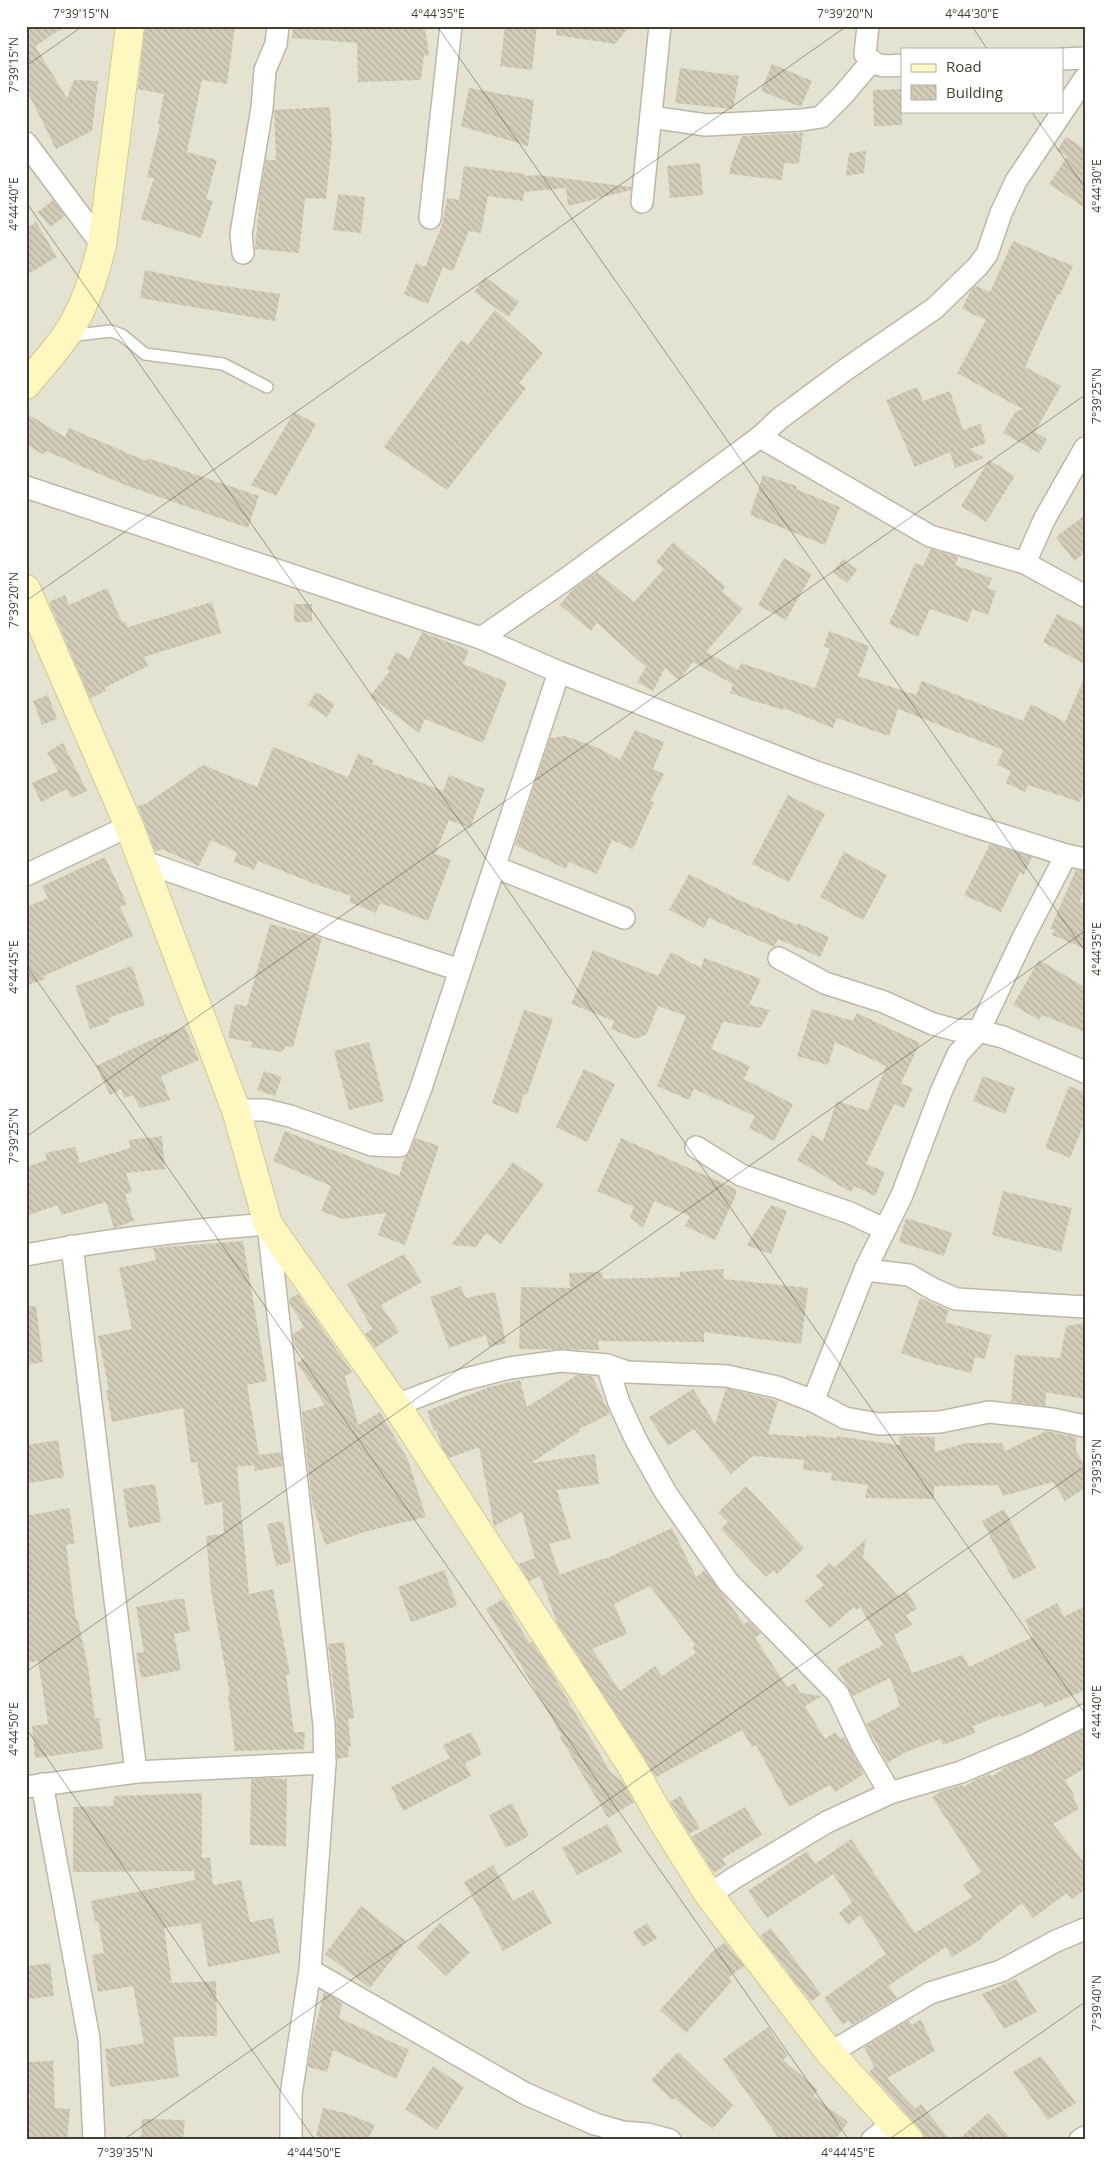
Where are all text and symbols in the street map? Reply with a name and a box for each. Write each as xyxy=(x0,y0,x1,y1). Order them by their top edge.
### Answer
text: 7°39'15"N xyxy=(53,5,109,22)
text: 4°44'35"E xyxy=(411,5,465,22)
text: 7°39'20"N xyxy=(817,5,873,22)
text: 4°44'30"E xyxy=(945,5,999,22)
text: 7°39'15"N xyxy=(5,37,22,93)
legend xyxy=(901,48,1064,112)
text: Road xyxy=(946,56,982,76)
text: Building xyxy=(946,82,1003,102)
text: 4°44'30"E xyxy=(1088,159,1105,213)
text: 4°44'40"E xyxy=(5,177,22,231)
text: 7°39'25"N xyxy=(1088,368,1105,424)
text: 7°39'20"N xyxy=(5,572,22,628)
text: 4°44'35"E xyxy=(1088,922,1105,976)
text: 4°44'45"E xyxy=(5,940,22,994)
text: 7°39'25"N xyxy=(5,1108,22,1164)
text: 7°39'35"N xyxy=(1088,1439,1105,1495)
text: 4°44'40"E xyxy=(1088,1685,1105,1739)
text: 4°44'50"E xyxy=(5,1702,22,1756)
text: 7°39'40"N xyxy=(1088,1975,1105,2031)
text: 7°39'35"N xyxy=(97,2144,153,2161)
text: 4°44'50"E xyxy=(287,2144,341,2161)
text: 4°44'45"E xyxy=(821,2144,875,2161)

